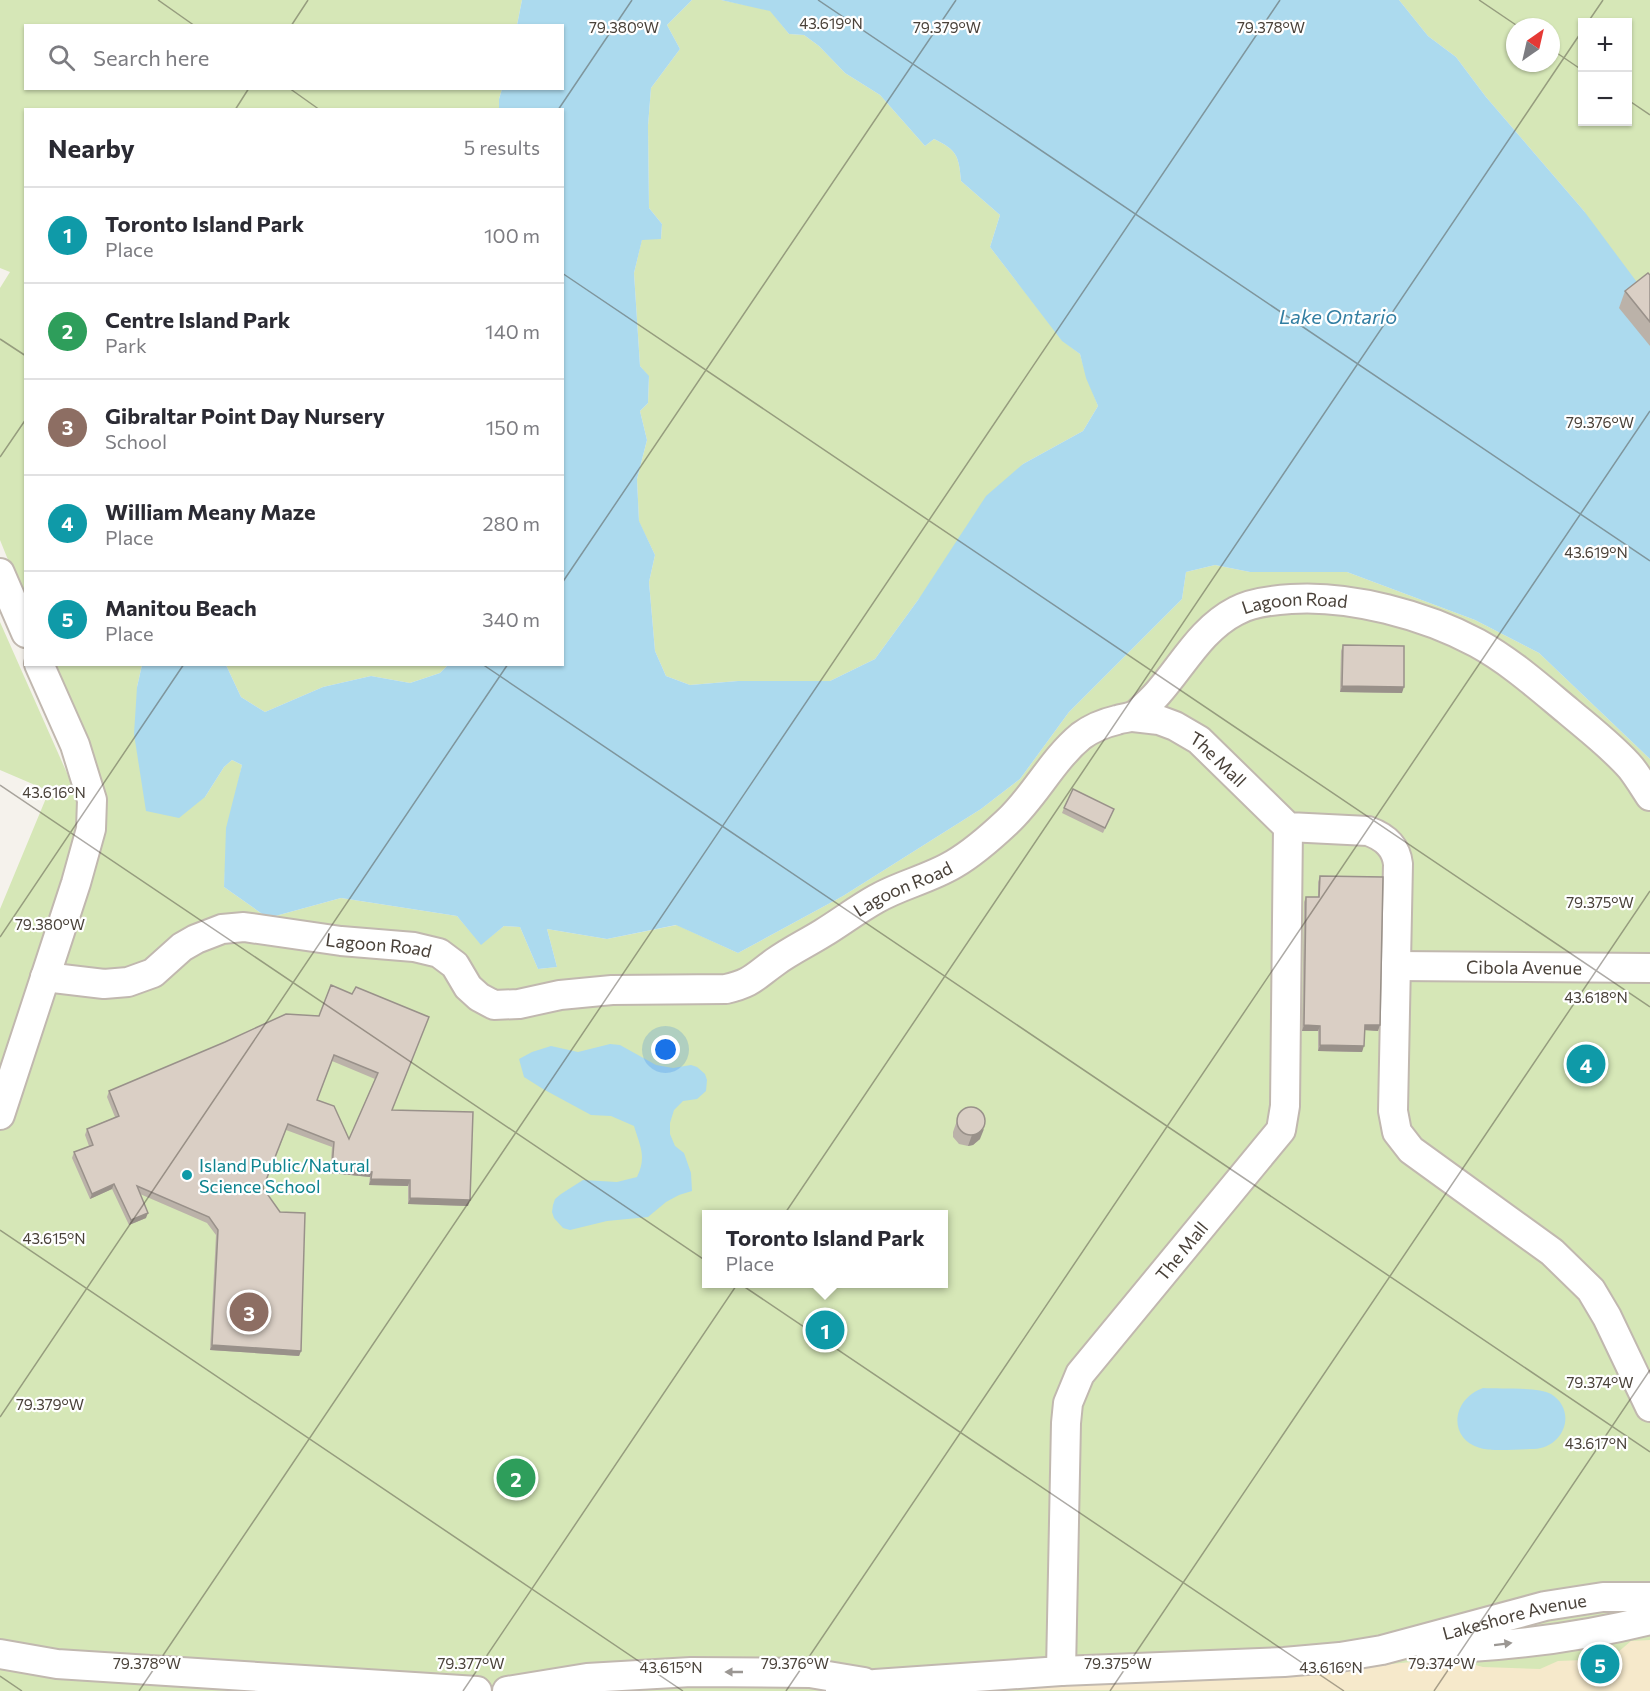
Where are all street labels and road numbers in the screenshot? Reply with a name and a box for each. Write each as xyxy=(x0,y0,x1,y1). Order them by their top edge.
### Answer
street label: Lagoon Road xyxy=(1239,587,1349,618)
street label: The Mall xyxy=(1186,726,1251,791)
street label: Lagoon Road xyxy=(849,856,956,921)
street label: Lagoon Road xyxy=(324,928,434,962)
street label: Cibola Avenue xyxy=(1466,956,1582,978)
street label: The Mall xyxy=(1150,1217,1212,1285)
street label: Lakeshore Avenue xyxy=(1440,1589,1588,1644)

